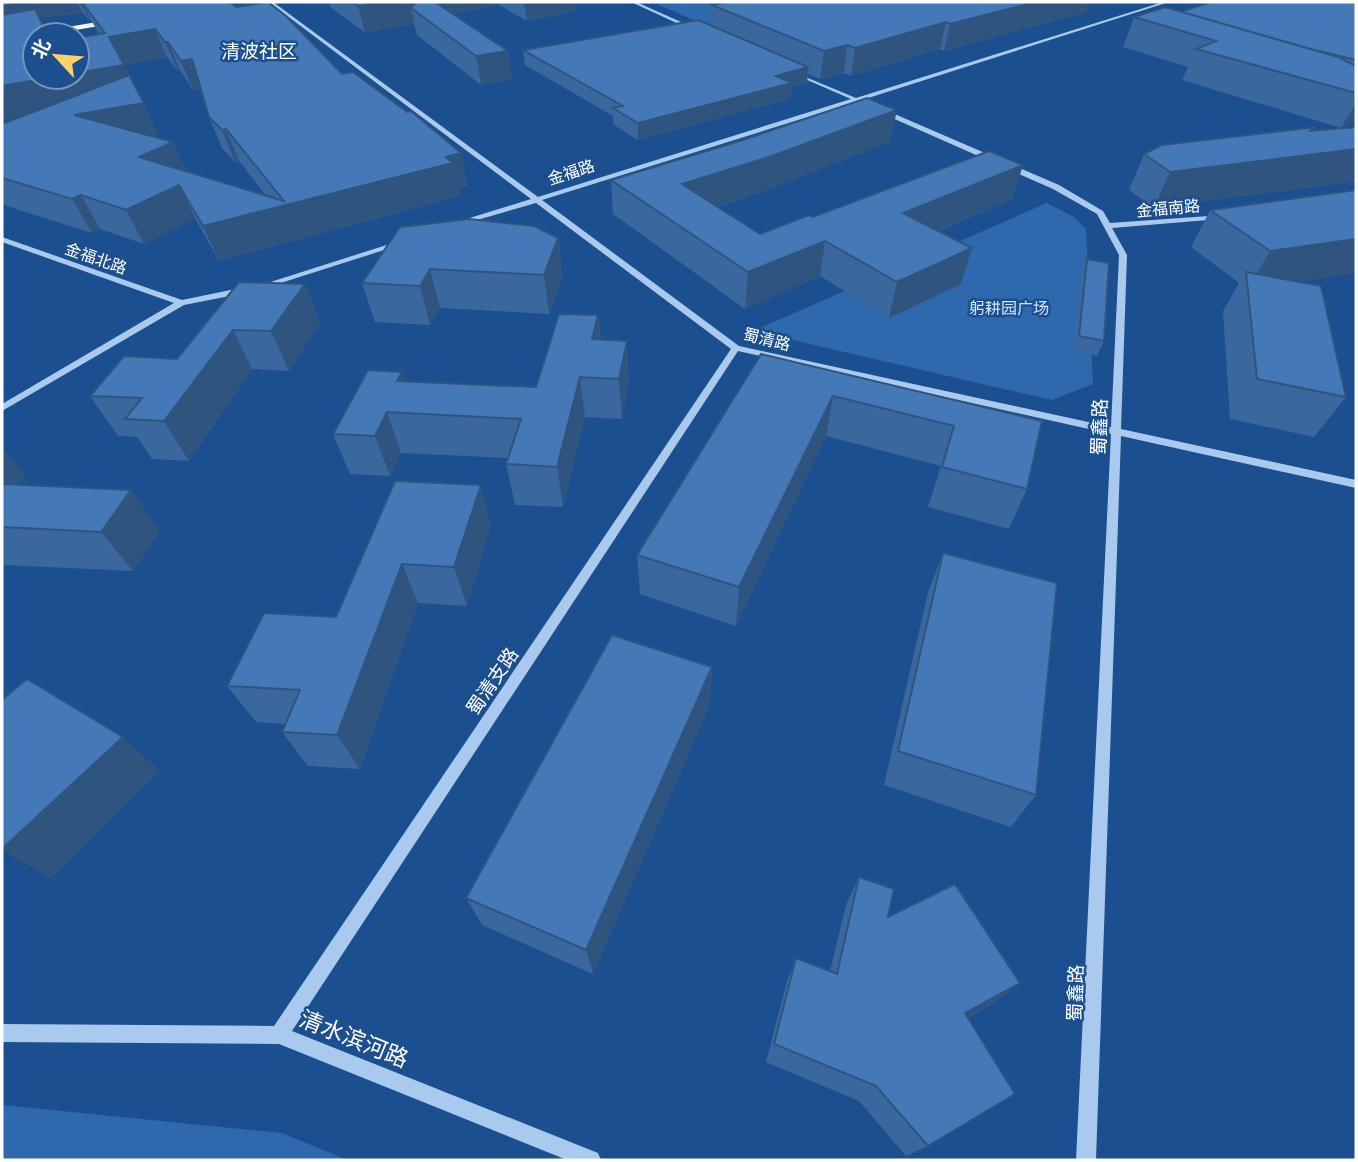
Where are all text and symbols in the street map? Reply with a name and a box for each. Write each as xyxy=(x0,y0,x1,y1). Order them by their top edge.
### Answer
north arrow xyxy=(21,21,91,91)
text: 北 xyxy=(25,34,57,63)
district label: 清波社区 xyxy=(221,38,297,65)
street label: 金福路 xyxy=(545,154,598,191)
street label: 金福南路 xyxy=(1135,194,1201,223)
street label: 金福北路 xyxy=(62,237,130,280)
park label: 躬耕园广场 xyxy=(969,297,1049,320)
street label: 蜀清路 xyxy=(741,323,793,356)
street label: 蜀鑫路 xyxy=(1085,398,1114,456)
street label: 蜀清支路 xyxy=(460,642,525,720)
street label: 蜀鑫路 xyxy=(1061,964,1090,1022)
street label: 清水滨河路 xyxy=(295,1003,413,1075)

